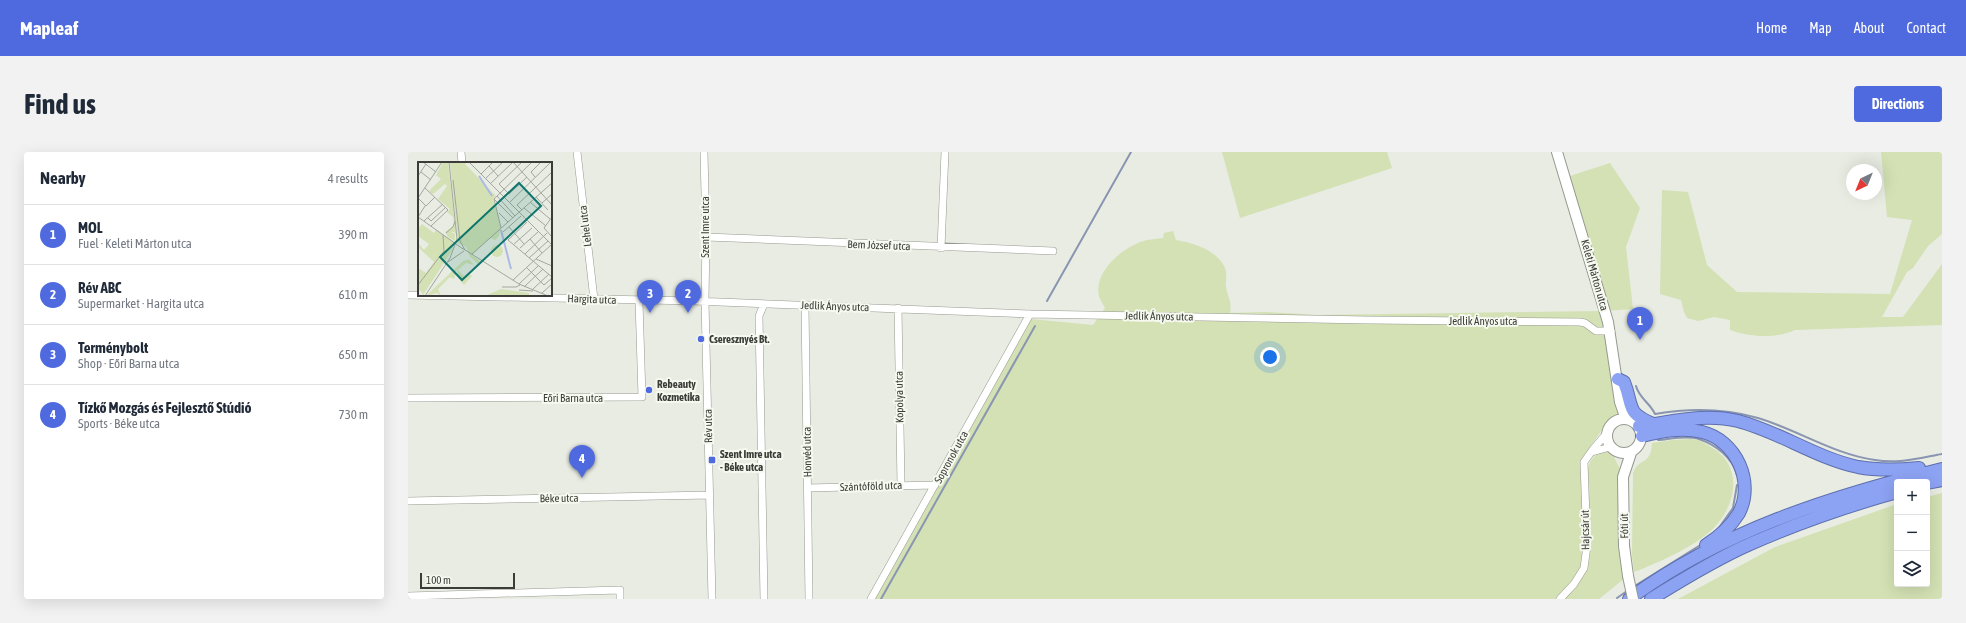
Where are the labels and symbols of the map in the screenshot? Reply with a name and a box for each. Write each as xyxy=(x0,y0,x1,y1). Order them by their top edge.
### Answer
inset map xyxy=(418,162,552,296)
north arrow xyxy=(1846,164,1882,200)
street label: Szent Imre utca xyxy=(699,196,711,258)
street label: Lehel utca xyxy=(577,205,593,247)
street label: Bem József utca xyxy=(847,238,911,252)
street label: Keleti Márton utca xyxy=(1579,238,1611,312)
pin: 3 xyxy=(637,280,663,313)
pin: 2 xyxy=(675,280,701,313)
street label: Hargita utca xyxy=(567,292,617,306)
street label: Jedlik Ányos utca xyxy=(800,299,870,313)
pin: 1 xyxy=(1627,307,1653,340)
street label: Jedlik Ányos utca xyxy=(1125,309,1193,323)
street label: Jedlik Ányos utca xyxy=(1449,315,1517,327)
place label: Cseresznyés Bt. xyxy=(709,333,769,345)
marker: Cseresznyés Bt. xyxy=(696,334,706,344)
your location xyxy=(1260,347,1280,367)
street label: Kopolya utca xyxy=(893,371,905,423)
place label: Rebeauty Kozmetika xyxy=(657,378,700,403)
marker: Rebeauty Kozmetika xyxy=(644,385,654,395)
street label: Eőri Barna utca xyxy=(543,392,603,404)
street label: Rév utca xyxy=(702,409,714,443)
street label: Honvéd utca xyxy=(801,427,813,477)
street label: Sopronok utca xyxy=(932,429,970,485)
pin: 4 xyxy=(569,445,595,478)
place label: Szent Imre utca - Béke utca xyxy=(720,448,782,473)
marker: Szent Imre utca - Béke utca xyxy=(707,455,717,465)
street label: Szántóföld utca xyxy=(840,479,902,493)
street label: Béke utca xyxy=(539,492,579,504)
street label: Hajcsár út xyxy=(1579,510,1591,550)
street label: Fóti út xyxy=(1618,513,1630,539)
scale bar xyxy=(420,571,515,590)

